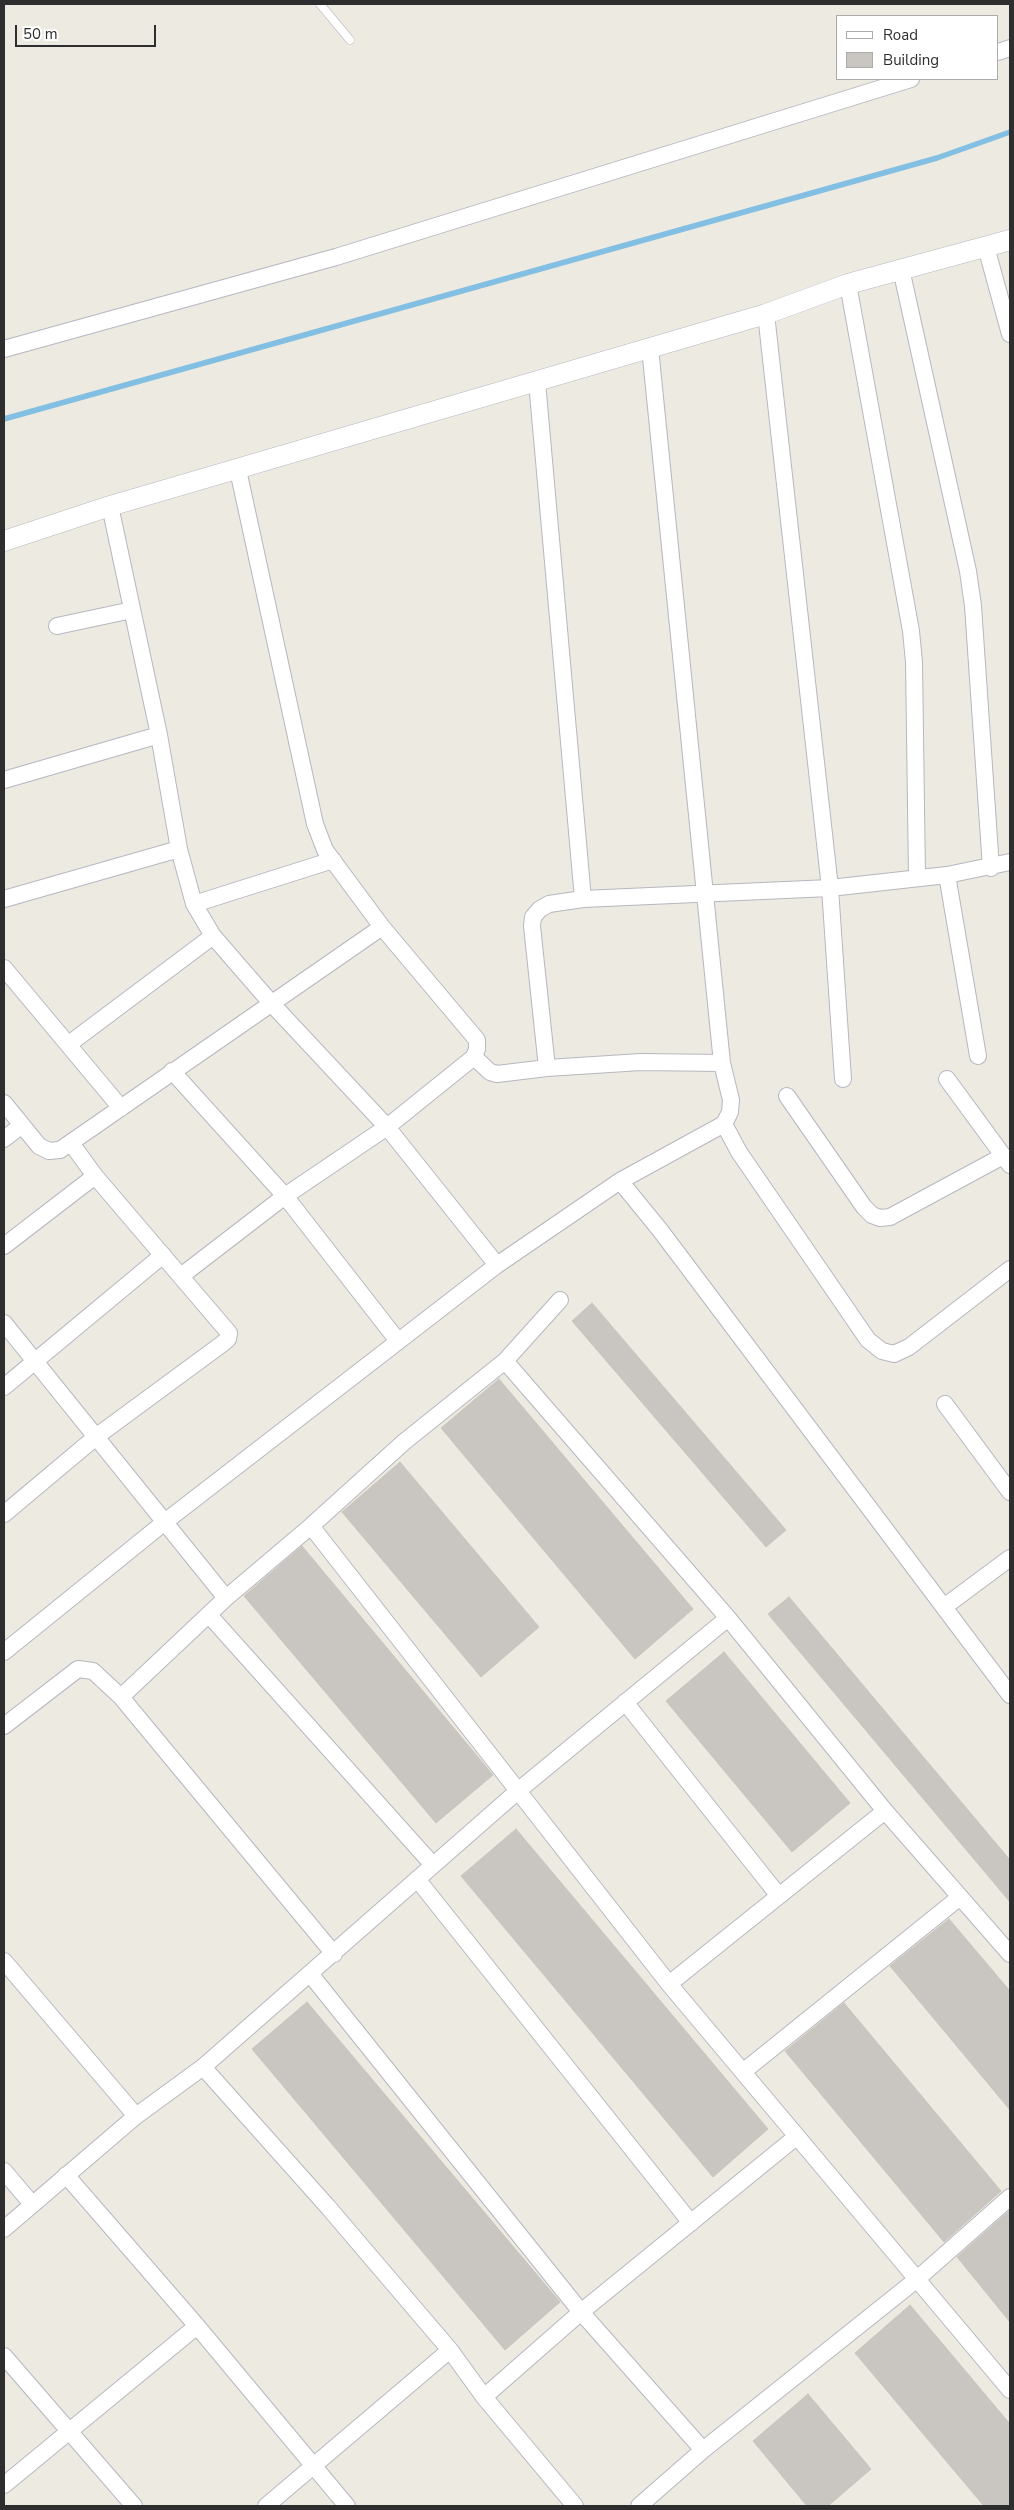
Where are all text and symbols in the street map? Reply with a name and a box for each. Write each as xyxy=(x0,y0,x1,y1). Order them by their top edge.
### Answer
scale bar xyxy=(18,15,159,47)
legend xyxy=(836,15,999,80)
text: 50 m xyxy=(23,24,58,44)
text: Road xyxy=(883,25,918,45)
text: Building xyxy=(883,50,939,70)

